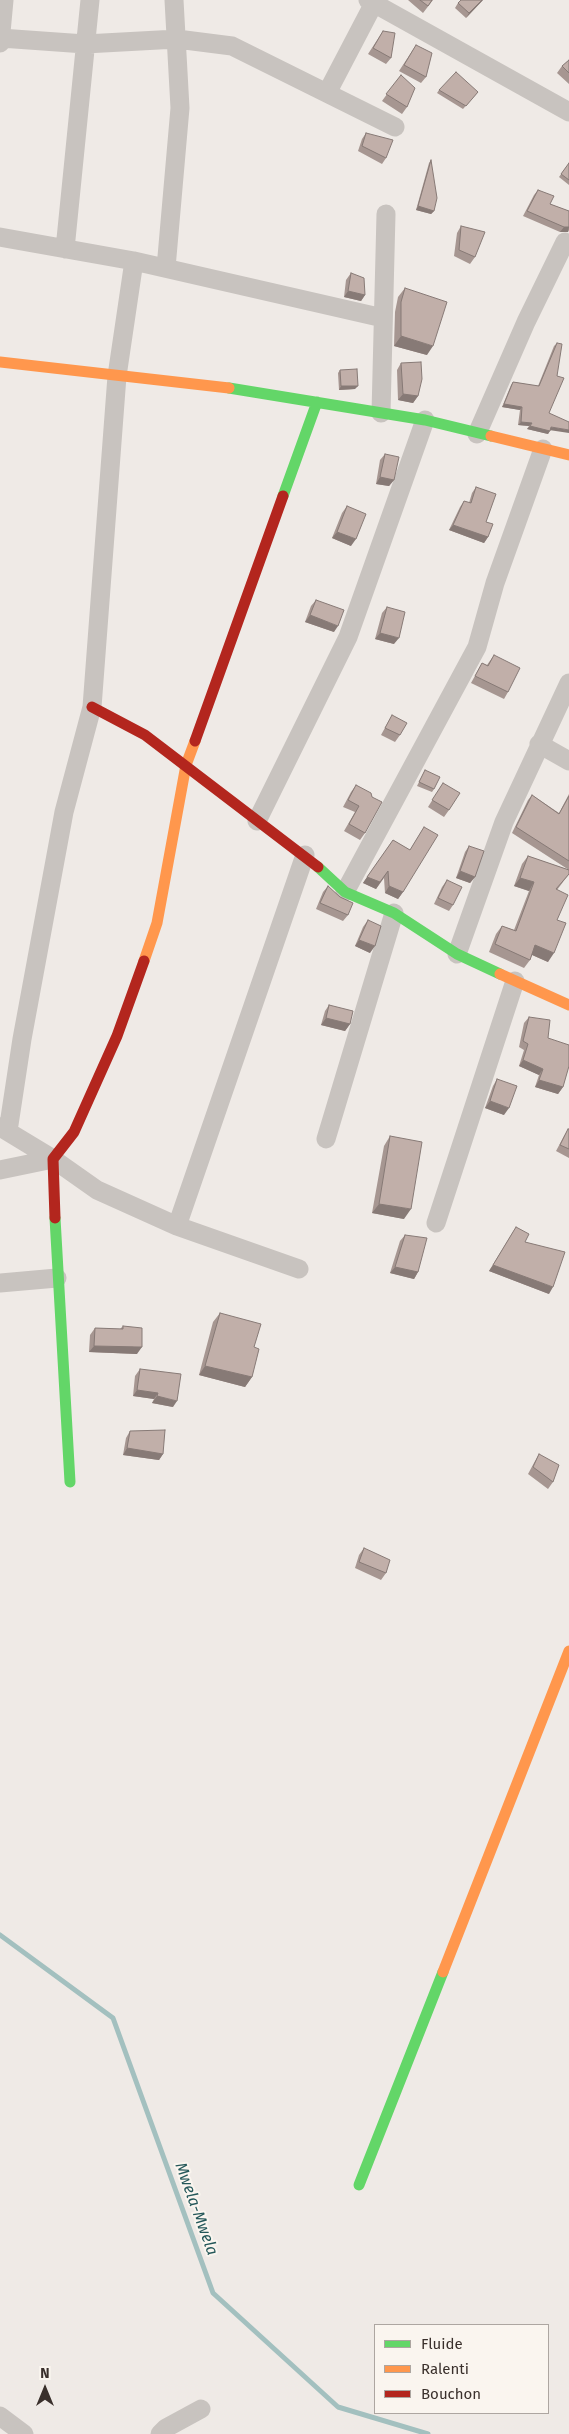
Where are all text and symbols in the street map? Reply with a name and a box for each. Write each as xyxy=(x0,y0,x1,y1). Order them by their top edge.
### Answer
water label: Mwela-Mwela xyxy=(170,2160,222,2258)
legend xyxy=(374,2324,549,2414)
text: Fluide xyxy=(421,2335,463,2353)
text: Ralenti xyxy=(421,2360,469,2378)
north arrow xyxy=(20,2364,70,2414)
text: N xyxy=(40,2365,50,2382)
text: Bouchon xyxy=(421,2385,481,2403)

